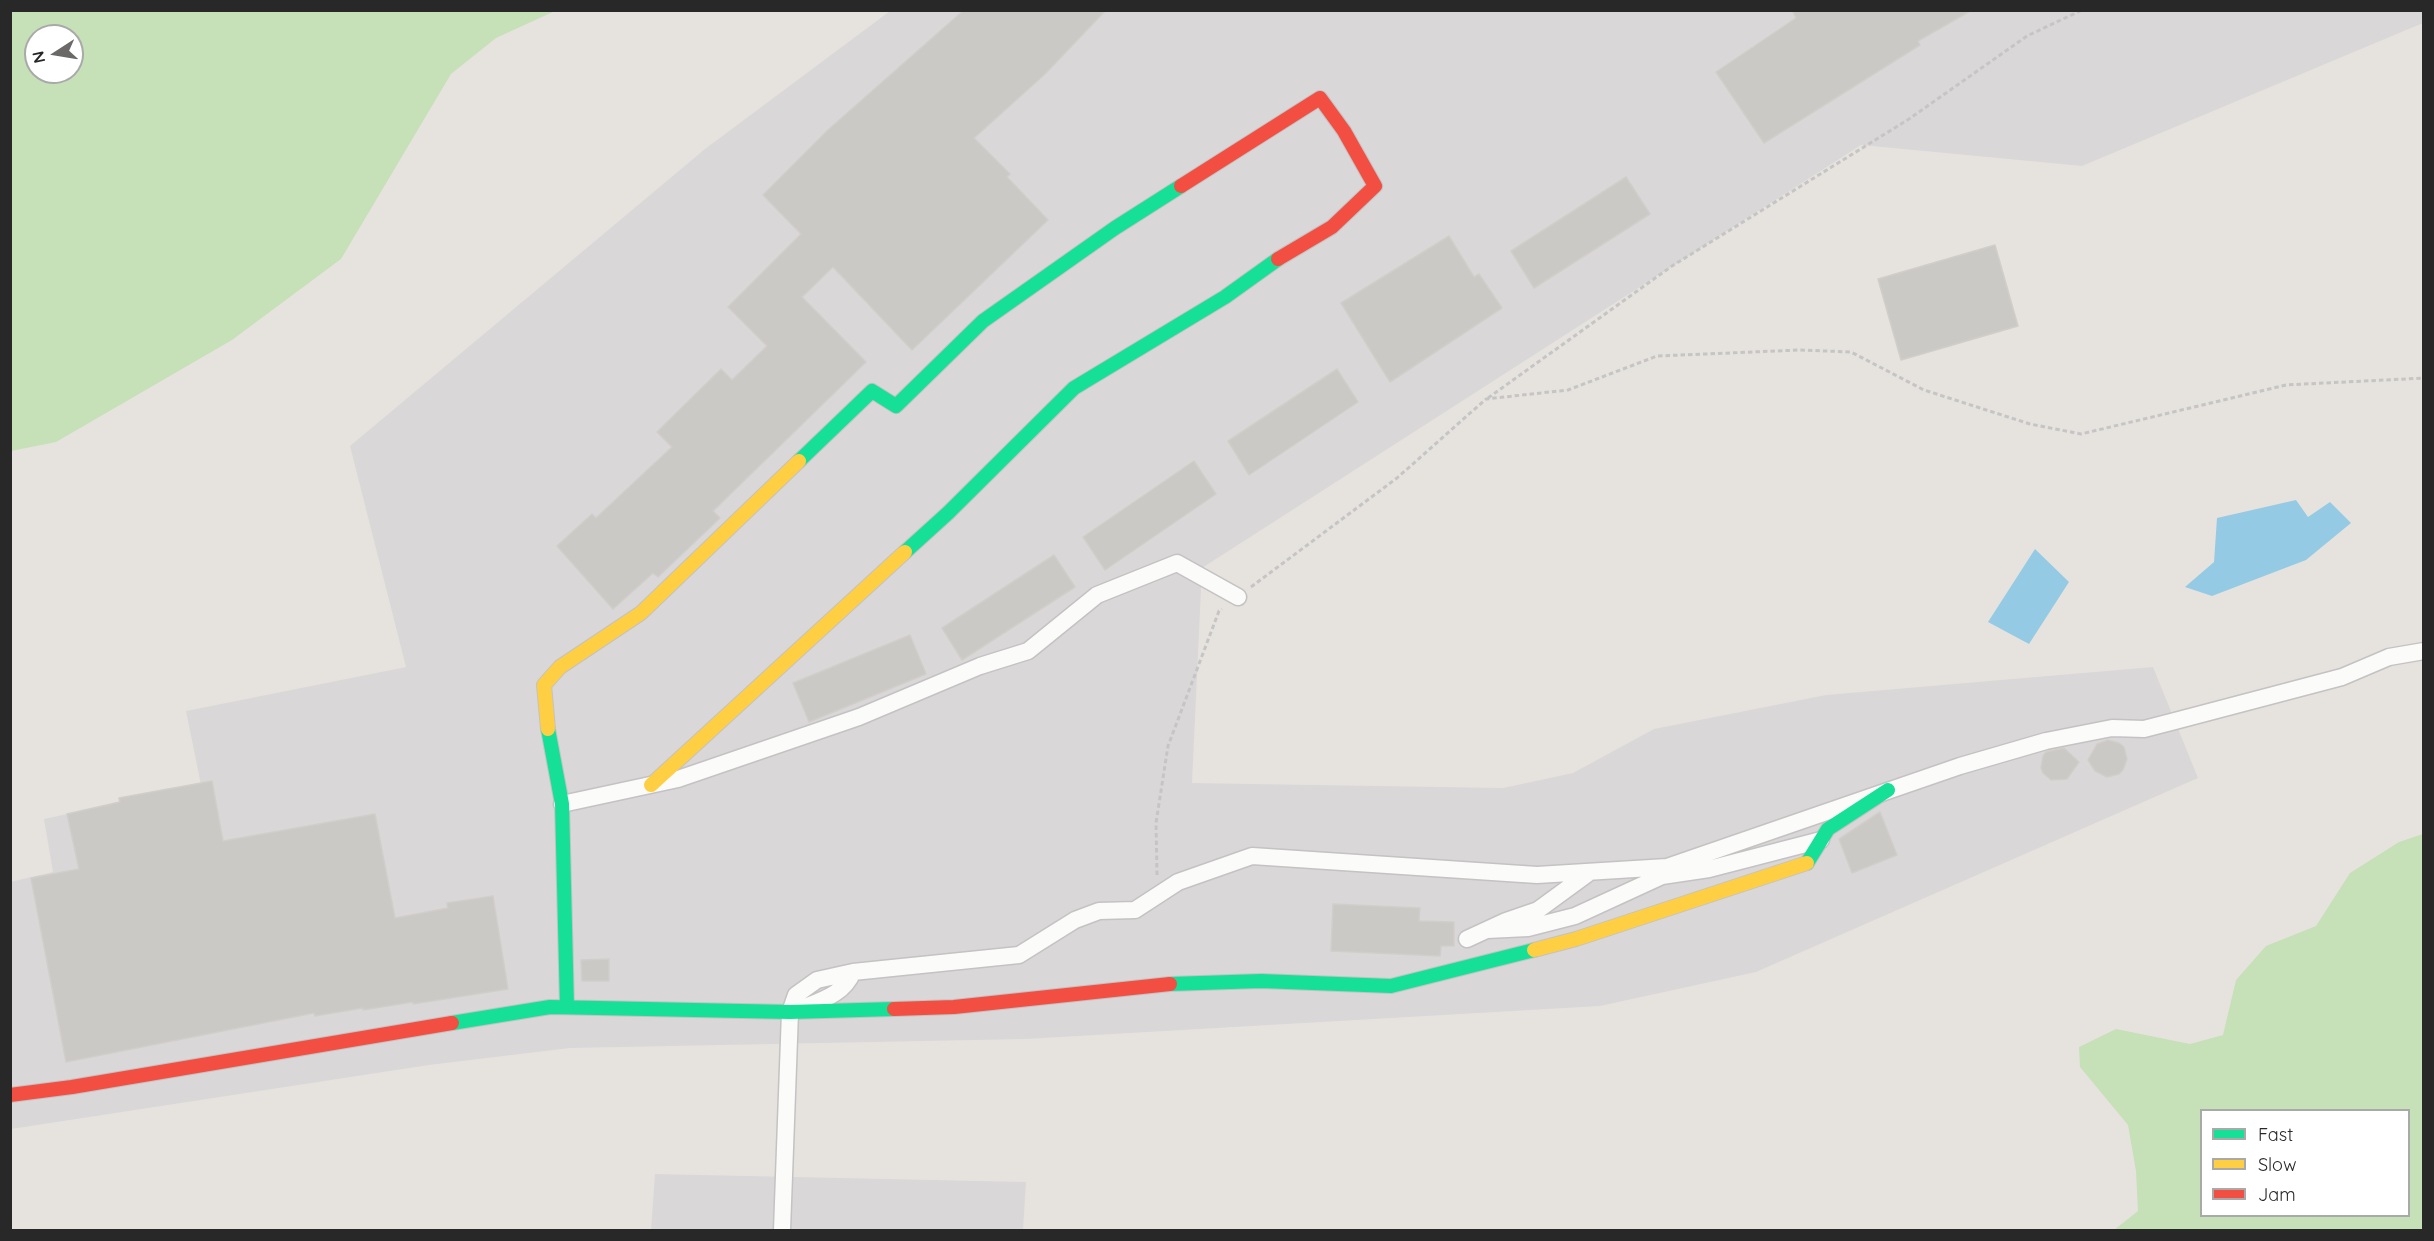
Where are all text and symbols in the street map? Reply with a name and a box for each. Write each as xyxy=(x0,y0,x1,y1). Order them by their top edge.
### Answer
north arrow xyxy=(24,24,84,84)
text: N xyxy=(27,50,49,65)
legend xyxy=(2200,1109,2410,1217)
text: Fast xyxy=(2258,1123,2293,1146)
text: Slow xyxy=(2258,1153,2296,1176)
text: Jam xyxy=(2258,1183,2296,1206)

